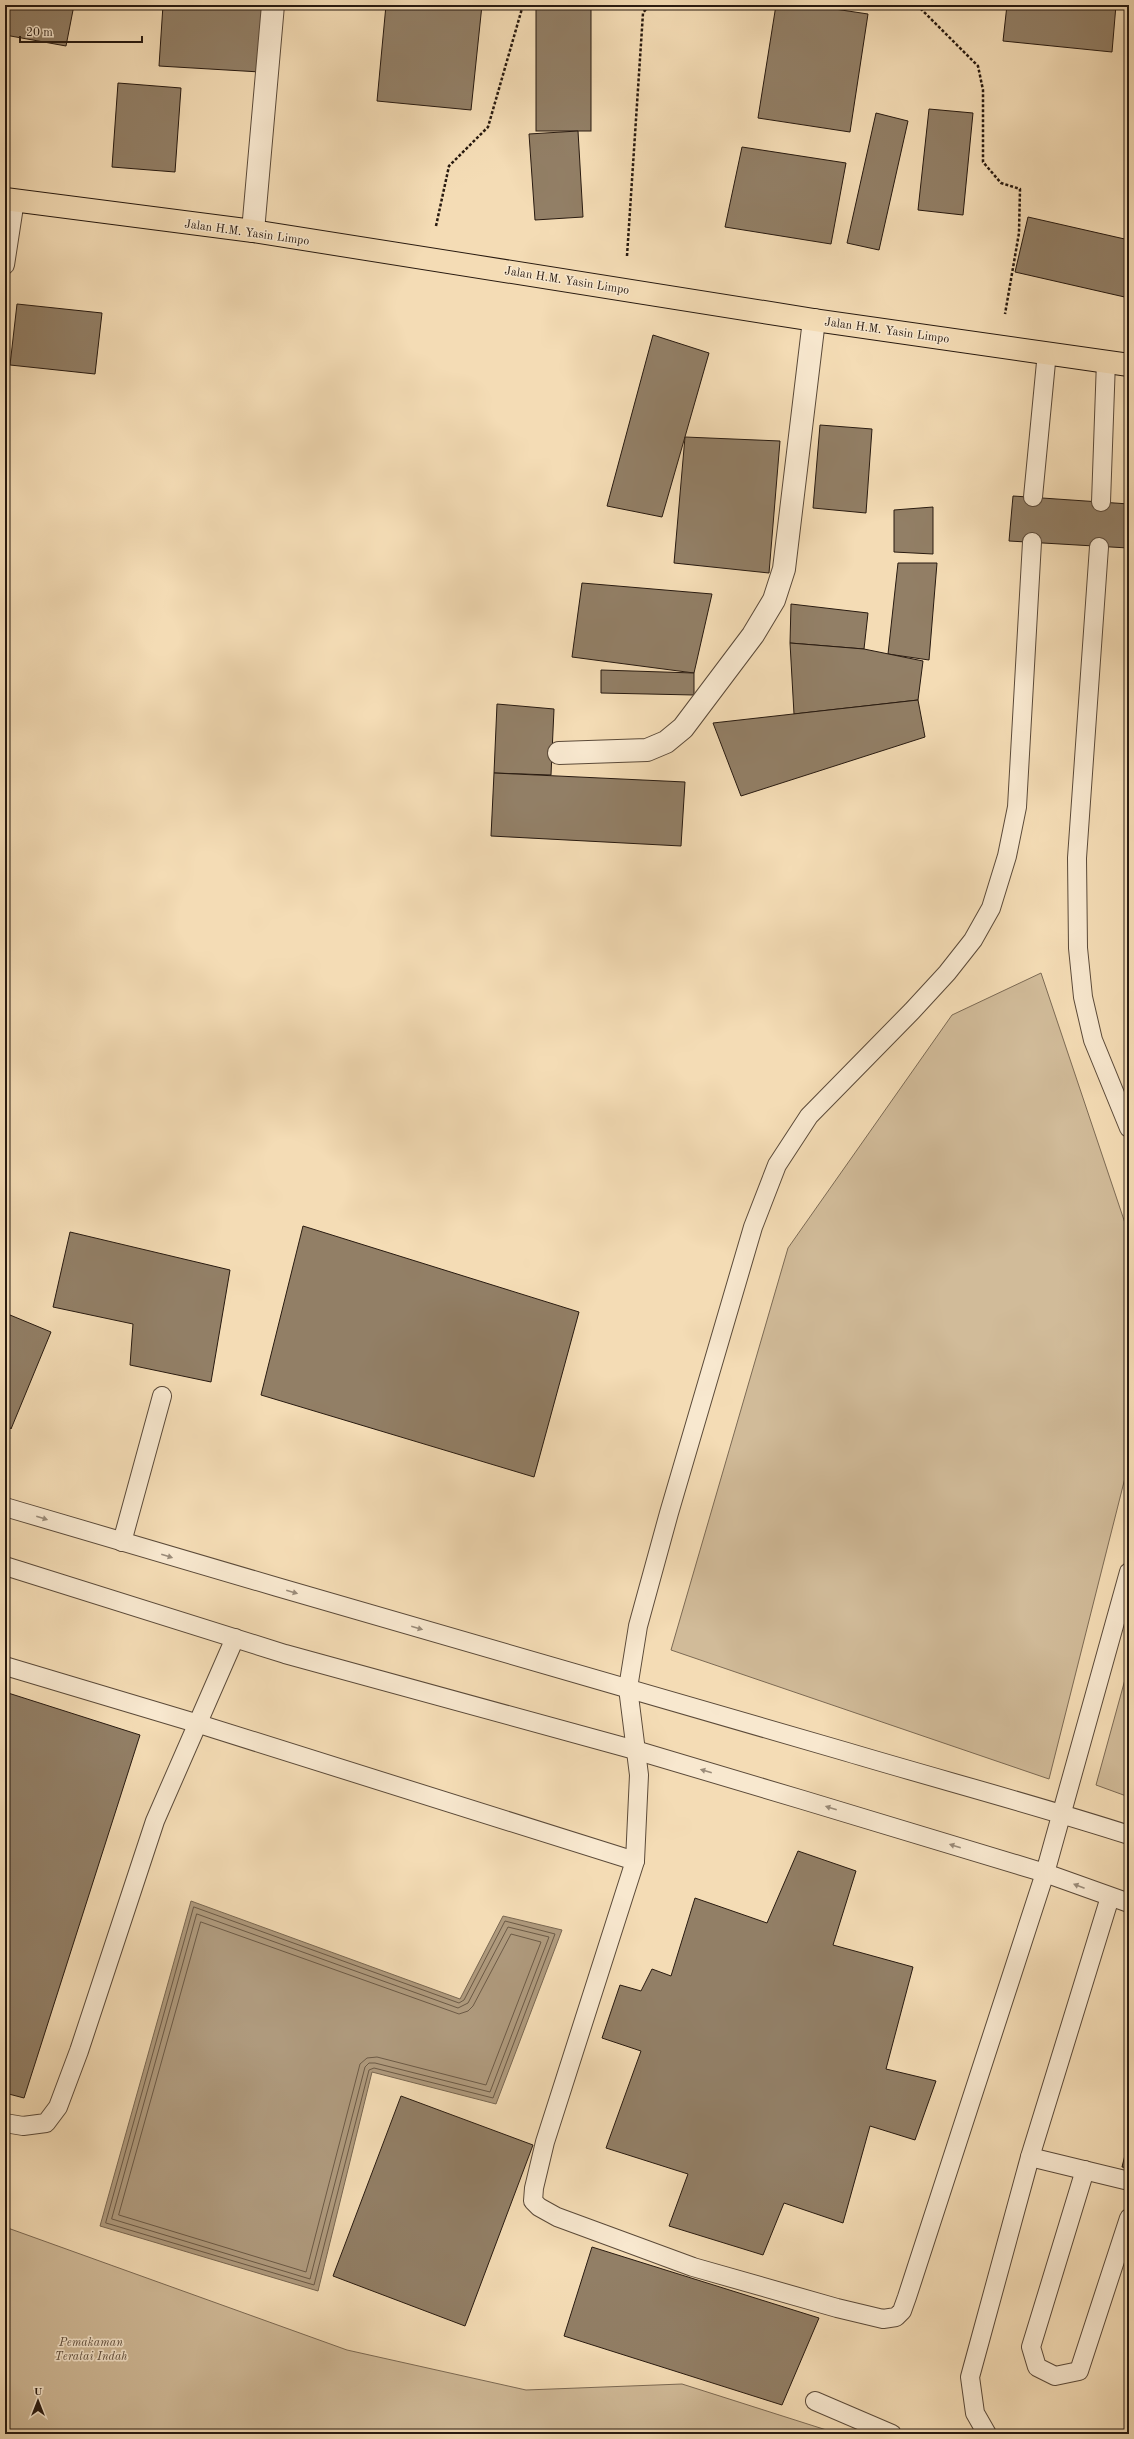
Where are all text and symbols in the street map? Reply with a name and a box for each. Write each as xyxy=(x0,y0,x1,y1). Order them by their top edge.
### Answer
scale bar xyxy=(20,18,142,44)
text: 20 m xyxy=(26,27,53,39)
street label: Jalan H.M. Yasin Limpo xyxy=(184,218,310,248)
street label: Jalan H.M. Yasin Limpo xyxy=(504,265,630,297)
street label: Jalan H.M. Yasin Limpo xyxy=(824,316,950,346)
one-way arrow xyxy=(37,1515,49,1521)
one-way arrow xyxy=(161,1553,173,1559)
one-way arrow xyxy=(286,1589,298,1595)
one-way arrow xyxy=(411,1625,423,1631)
one-way arrow xyxy=(700,1768,712,1774)
one-way arrow xyxy=(825,1805,837,1811)
one-way arrow xyxy=(949,1843,961,1849)
one-way arrow xyxy=(1073,1882,1085,1888)
park label: Pemakaman Teratai Indah xyxy=(54,2337,128,2363)
north arrow xyxy=(18,2381,58,2421)
text: U xyxy=(34,2387,43,2398)

